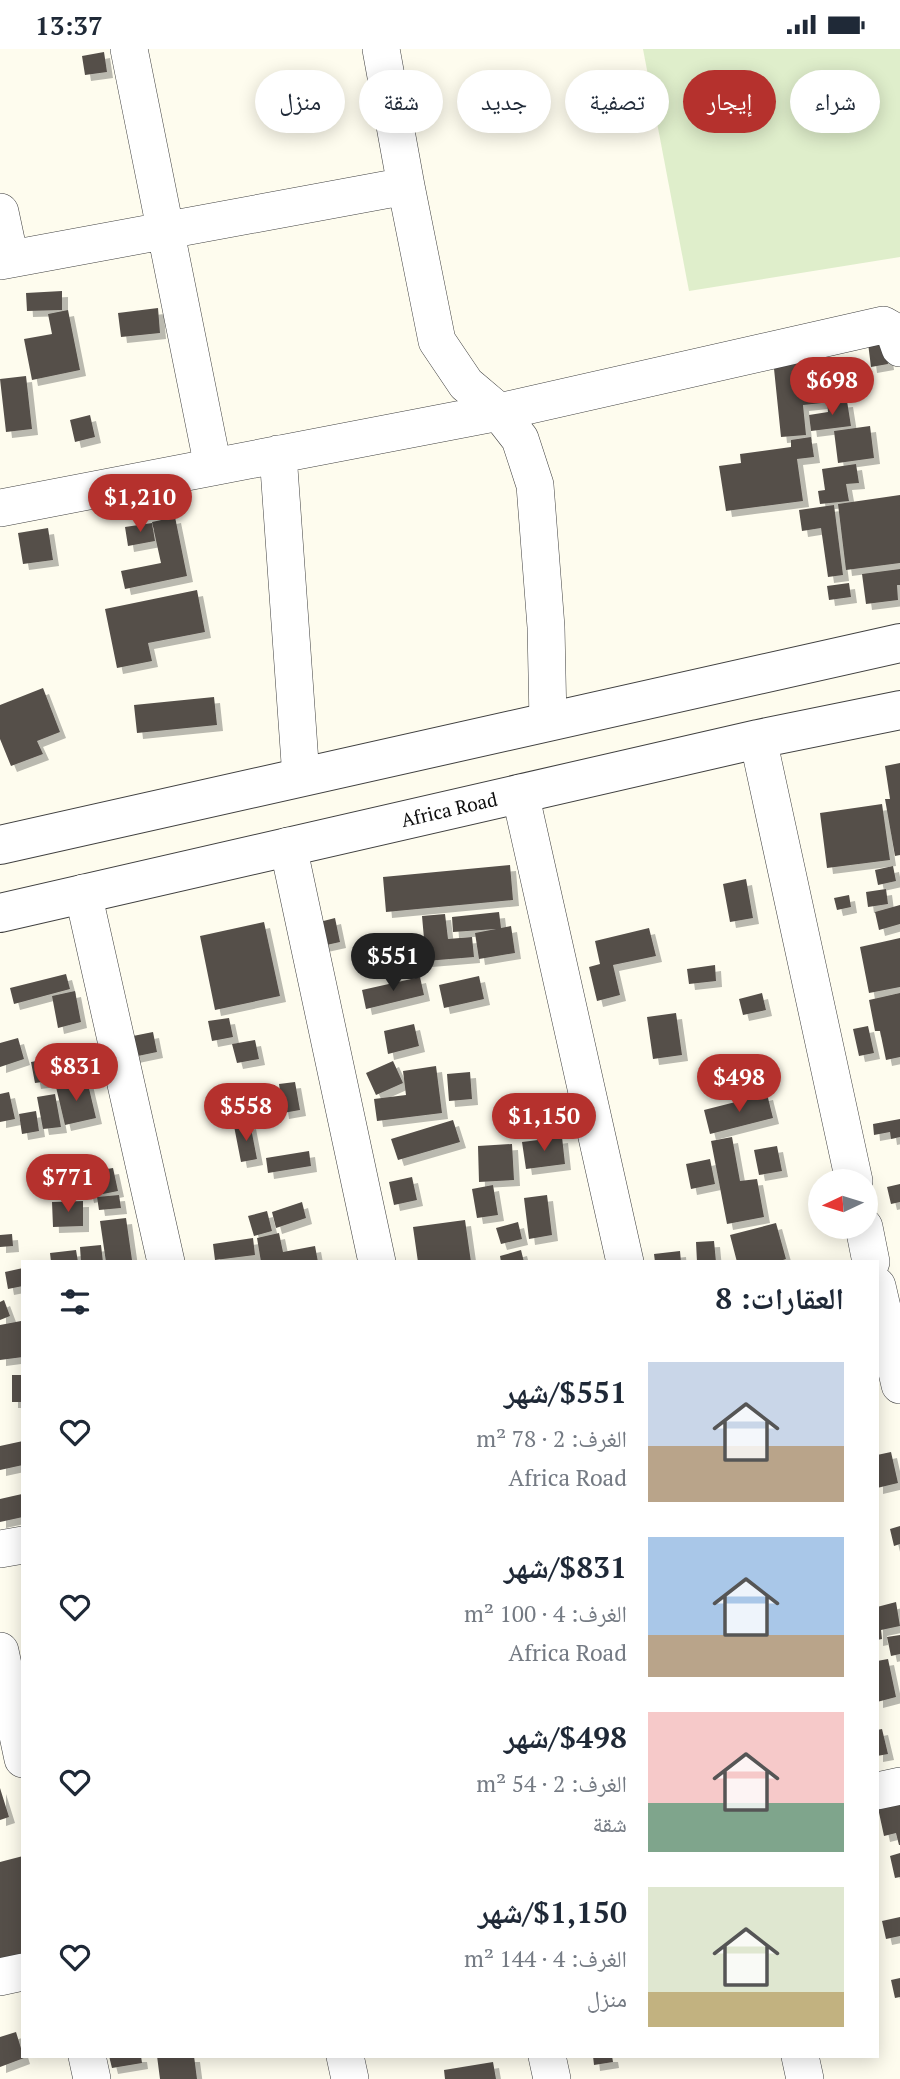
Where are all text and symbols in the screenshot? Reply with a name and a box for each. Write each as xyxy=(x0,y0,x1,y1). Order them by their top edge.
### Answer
text: 13:37 xyxy=(35,8,103,42)
chip: منزل xyxy=(255,70,345,133)
chip: شقة xyxy=(359,70,443,133)
chip: جديد xyxy=(457,70,551,133)
chip: تصفية xyxy=(565,70,669,133)
chip: إيجار xyxy=(683,70,776,133)
chip: شراء xyxy=(790,70,880,133)
pin: $698 xyxy=(791,357,873,417)
text: $698 xyxy=(806,364,858,395)
pin: $1,210 xyxy=(83,475,197,534)
text: $1,210 xyxy=(104,481,176,512)
street label: Africa Road xyxy=(398,786,500,832)
pin: $551 xyxy=(352,933,434,993)
text: $551 xyxy=(367,940,419,971)
pin: $831 xyxy=(35,1044,117,1103)
text: $831 xyxy=(50,1050,102,1081)
pin: $498 xyxy=(698,1055,780,1114)
text: $498 xyxy=(713,1061,765,1092)
pin: $558 xyxy=(205,1083,287,1143)
text: $558 xyxy=(220,1090,272,1121)
pin: $1,150 xyxy=(487,1093,601,1153)
text: $1,150 xyxy=(508,1100,580,1131)
pin: $771 xyxy=(27,1155,109,1214)
text: $771 xyxy=(42,1161,94,1192)
north arrow xyxy=(808,1169,878,1239)
map controls xyxy=(808,1169,878,1239)
text: العقارات: 8 xyxy=(715,1278,844,1318)
icon: filters xyxy=(56,1283,94,1321)
text: $551/شهر xyxy=(504,1372,627,1412)
icon: home xyxy=(704,1390,788,1474)
icon: heart xyxy=(56,1413,94,1451)
text: الغرف: 2 · 78 m² xyxy=(476,1423,627,1454)
text: Africa Road xyxy=(508,1462,627,1493)
text: $831/شهر xyxy=(504,1547,627,1587)
icon: home xyxy=(704,1565,788,1649)
icon: heart xyxy=(56,1588,94,1626)
text: الغرف: 4 · 100 m² xyxy=(464,1598,627,1629)
text: Africa Road xyxy=(508,1637,627,1668)
text: $498/شهر xyxy=(504,1717,627,1757)
icon: home xyxy=(704,1740,788,1824)
icon: heart xyxy=(56,1763,94,1801)
text: الغرف: 2 · 54 m² xyxy=(476,1768,627,1799)
text: شقة xyxy=(593,1808,627,1839)
text: $1,150/شهر xyxy=(478,1892,627,1932)
icon: home xyxy=(704,1915,788,1999)
icon: heart xyxy=(56,1938,94,1976)
text: الغرف: 4 · 144 m² xyxy=(464,1943,627,1974)
text: منزل xyxy=(587,1983,627,2014)

